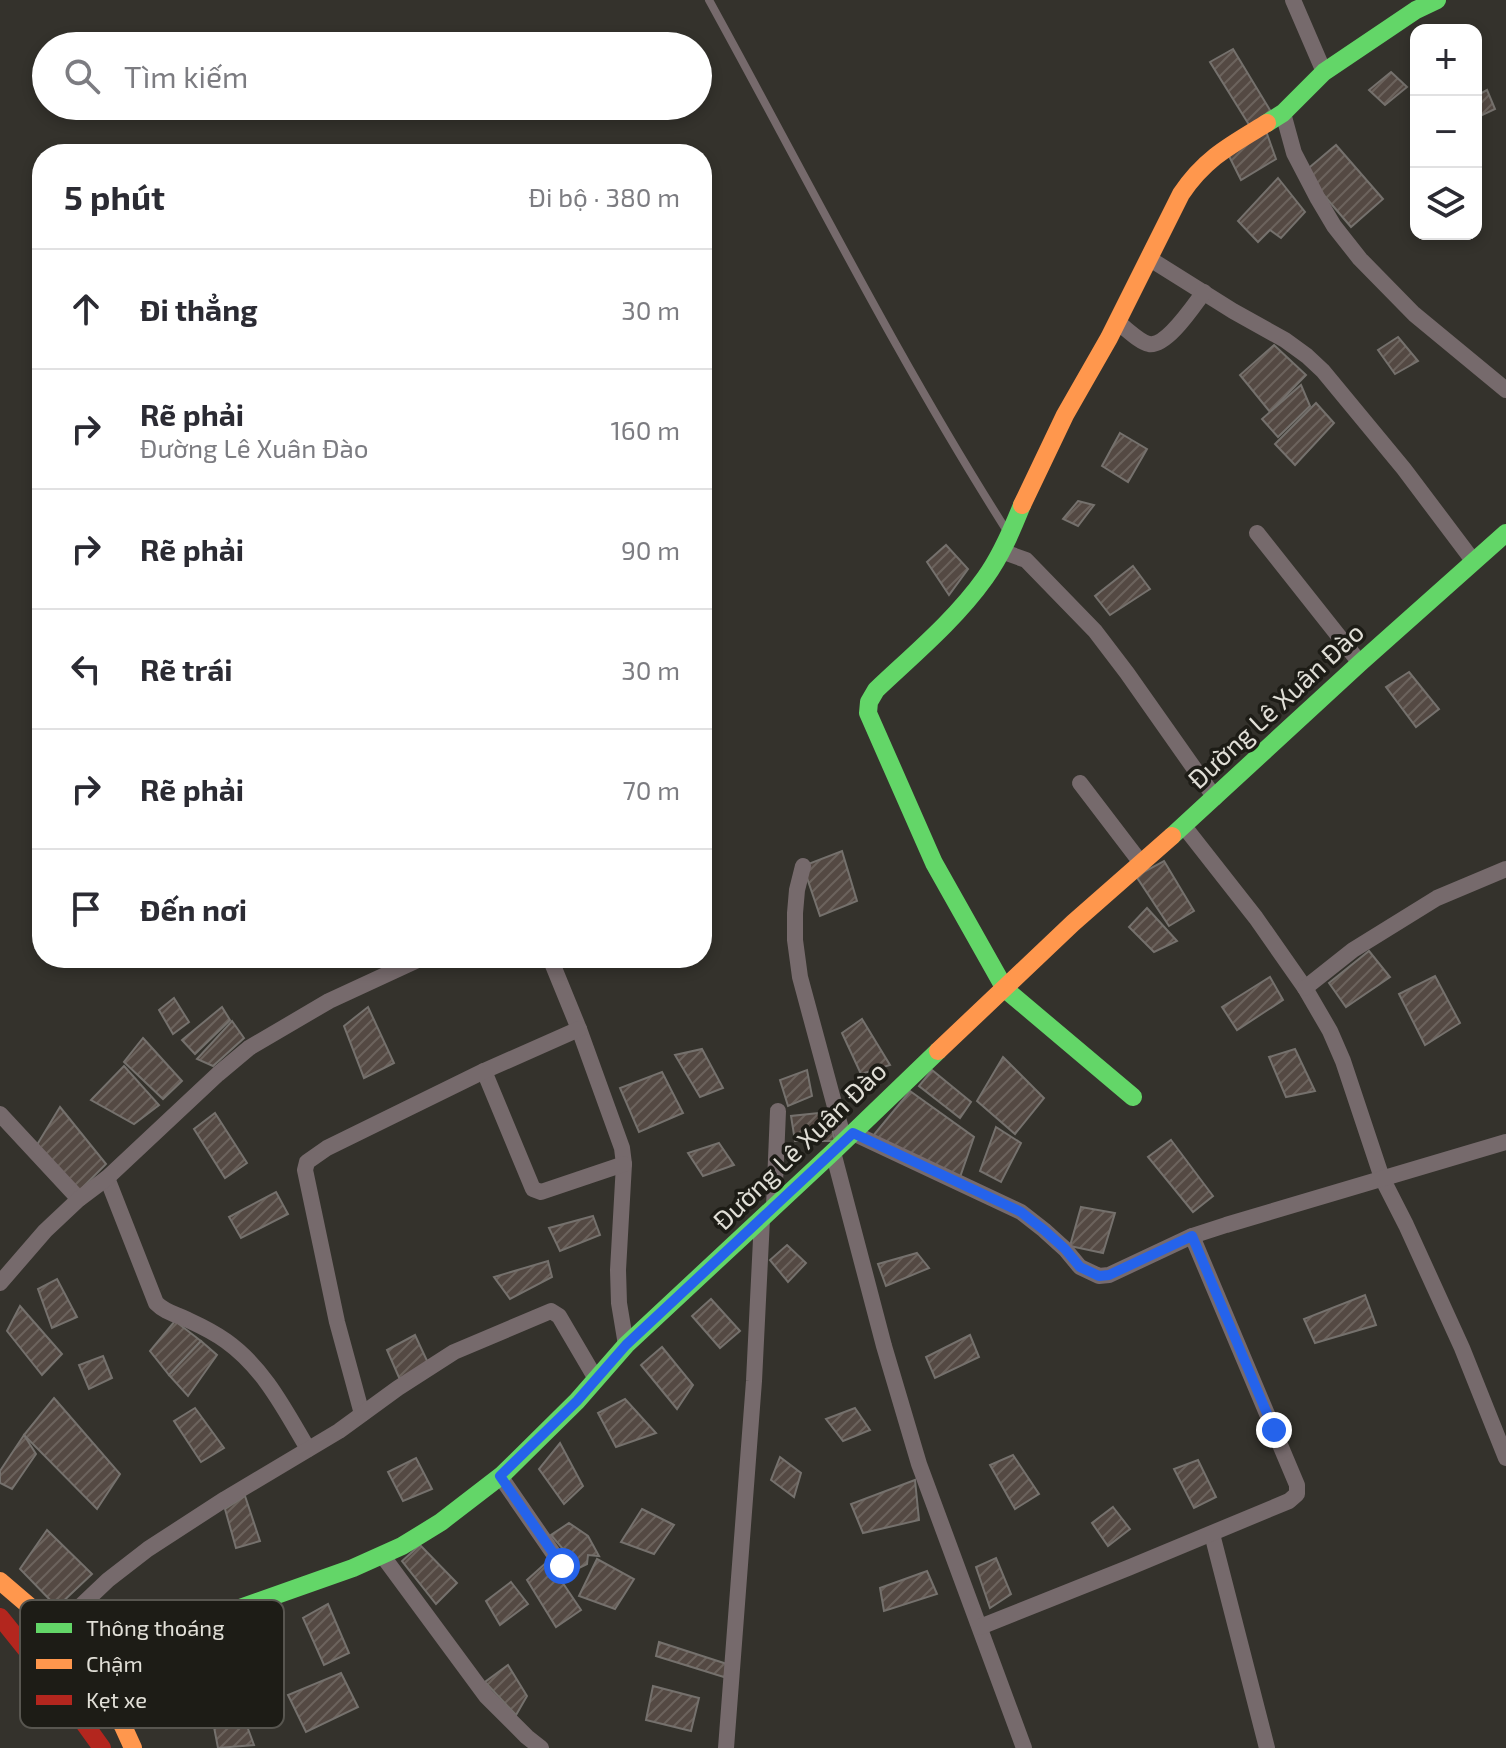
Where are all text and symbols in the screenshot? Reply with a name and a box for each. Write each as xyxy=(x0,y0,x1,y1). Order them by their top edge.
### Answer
map controls xyxy=(1410,24,1482,240)
button: + xyxy=(1410,24,1482,96)
search box xyxy=(32,32,712,120)
icon: search xyxy=(60,54,104,98)
text: Tìm kiếm xyxy=(124,58,248,94)
button: − xyxy=(1410,96,1482,168)
button: layers xyxy=(1410,168,1482,240)
text: 5 phút xyxy=(64,176,165,217)
text: Đi bộ · 380 m xyxy=(529,181,680,212)
icon: ahead xyxy=(64,287,108,331)
text: Đi thẳng xyxy=(140,291,258,327)
text: 30 m xyxy=(621,294,680,325)
text: Rẽ phải xyxy=(140,396,244,432)
icon: right xyxy=(64,407,108,451)
text: 160 m xyxy=(611,414,680,445)
text: Đường Lê Xuân Đào xyxy=(140,432,369,463)
icon: right xyxy=(64,527,108,571)
text: Rẽ phải xyxy=(140,531,244,567)
text: 90 m xyxy=(621,534,680,565)
street label: Đường Lê Xuân Đào xyxy=(1181,616,1369,794)
icon: left xyxy=(64,647,108,691)
text: Rẽ trái xyxy=(140,651,233,687)
text: 30 m xyxy=(621,654,680,685)
icon: right xyxy=(64,767,108,811)
text: Rẽ phải xyxy=(140,771,244,807)
text: 70 m xyxy=(622,774,680,805)
icon: arrive xyxy=(64,887,108,931)
text: Đến nơi xyxy=(140,891,247,927)
street label: Đường Lê Xuân Đào xyxy=(706,1054,892,1235)
route end xyxy=(1256,1412,1292,1448)
route start xyxy=(544,1548,580,1584)
legend xyxy=(20,1600,284,1728)
text: Thông thoáng xyxy=(86,1614,224,1640)
text: Chậm xyxy=(86,1650,143,1676)
text: Kẹt xe xyxy=(86,1686,147,1712)

